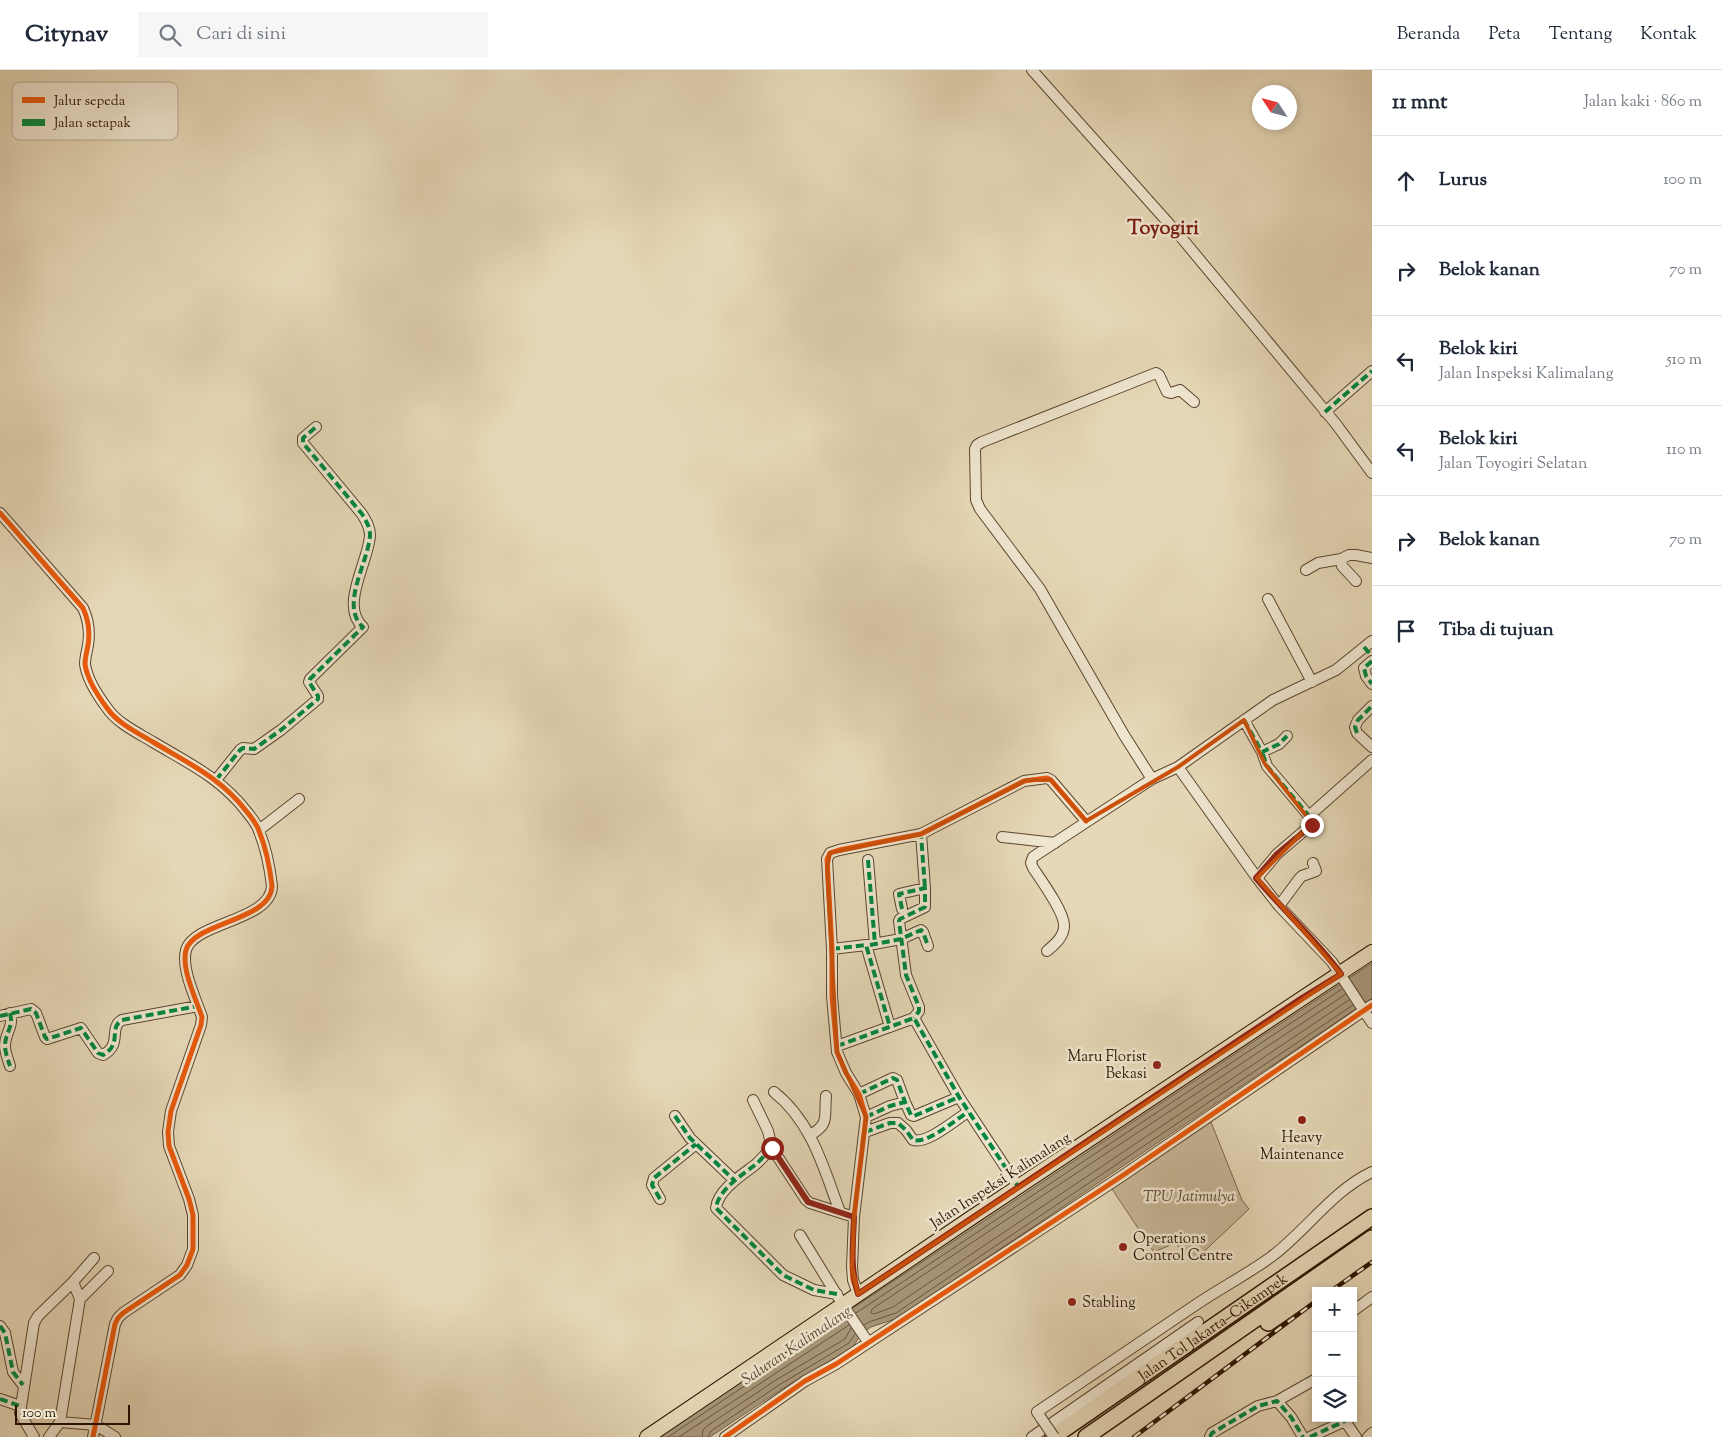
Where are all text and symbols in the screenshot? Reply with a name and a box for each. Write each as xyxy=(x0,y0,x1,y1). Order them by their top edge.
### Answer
search box xyxy=(138,12,488,57)
text: Citynav xyxy=(25,18,108,52)
icon: search xyxy=(156,21,184,49)
text: Cari di sini xyxy=(196,21,286,48)
text: Beranda xyxy=(1397,22,1460,48)
text: Peta xyxy=(1488,22,1521,48)
text: Tentang xyxy=(1549,22,1612,48)
text: Kontak xyxy=(1640,22,1697,48)
legend xyxy=(12,82,178,140)
north arrow xyxy=(1252,85,1297,130)
text: 11 mnt xyxy=(1392,88,1448,118)
text: Jalan kaki · 860 m xyxy=(1584,91,1702,114)
text: Jalur sepeda xyxy=(53,92,126,112)
text: Jalan setapak xyxy=(53,114,131,134)
icon: ahead xyxy=(1392,167,1420,195)
text: Lurus xyxy=(1439,167,1487,194)
text: 100 m xyxy=(1663,169,1702,192)
district label: Toyogiri xyxy=(1127,215,1199,244)
icon: right xyxy=(1392,257,1420,285)
text: Belok kanan xyxy=(1439,257,1540,284)
text: 70 m xyxy=(1669,259,1702,282)
text: Belok kiri xyxy=(1439,336,1518,363)
icon: left xyxy=(1392,347,1420,375)
text: 510 m xyxy=(1666,349,1702,372)
text: Jalan Inspeksi Kalimalang xyxy=(1439,363,1613,386)
text: Belok kiri xyxy=(1439,426,1518,453)
icon: left xyxy=(1392,437,1420,465)
text: 110 m xyxy=(1666,439,1702,462)
text: Jalan Toyogiri Selatan xyxy=(1439,453,1587,476)
icon: right xyxy=(1392,527,1420,555)
text: Belok kanan xyxy=(1439,527,1540,554)
text: 70 m xyxy=(1669,529,1702,552)
icon: arrive xyxy=(1392,617,1420,645)
text: Tiba di tujuan xyxy=(1439,617,1554,644)
route end xyxy=(1301,814,1324,837)
place label: Maru Florist Bekasi xyxy=(1068,1047,1147,1085)
marker: Maru Florist Bekasi xyxy=(1151,1059,1163,1071)
marker: Heavy Maintenance xyxy=(1296,1114,1308,1126)
street label: Jalan Inspeksi Kalimalang xyxy=(926,1128,1075,1235)
place label: Heavy Maintenance xyxy=(1260,1128,1344,1166)
route start xyxy=(761,1137,784,1160)
park label: TPU Jatimulya xyxy=(1143,1187,1235,1208)
place label: Operations Control Centre xyxy=(1133,1229,1233,1267)
marker: Operations Control Centre xyxy=(1117,1241,1129,1253)
street label: Jalan Tol Jakarta–Cikampek xyxy=(1134,1269,1293,1388)
map controls xyxy=(1312,1287,1357,1422)
button: + xyxy=(1312,1287,1357,1332)
place label: Stabling xyxy=(1082,1293,1135,1314)
marker: Stabling xyxy=(1066,1296,1078,1308)
water label: Saluran Kalimalang xyxy=(737,1300,857,1392)
button: − xyxy=(1312,1332,1357,1377)
button: layers xyxy=(1312,1377,1357,1422)
scale bar xyxy=(15,1402,130,1425)
text: 100 m xyxy=(22,1404,56,1424)

